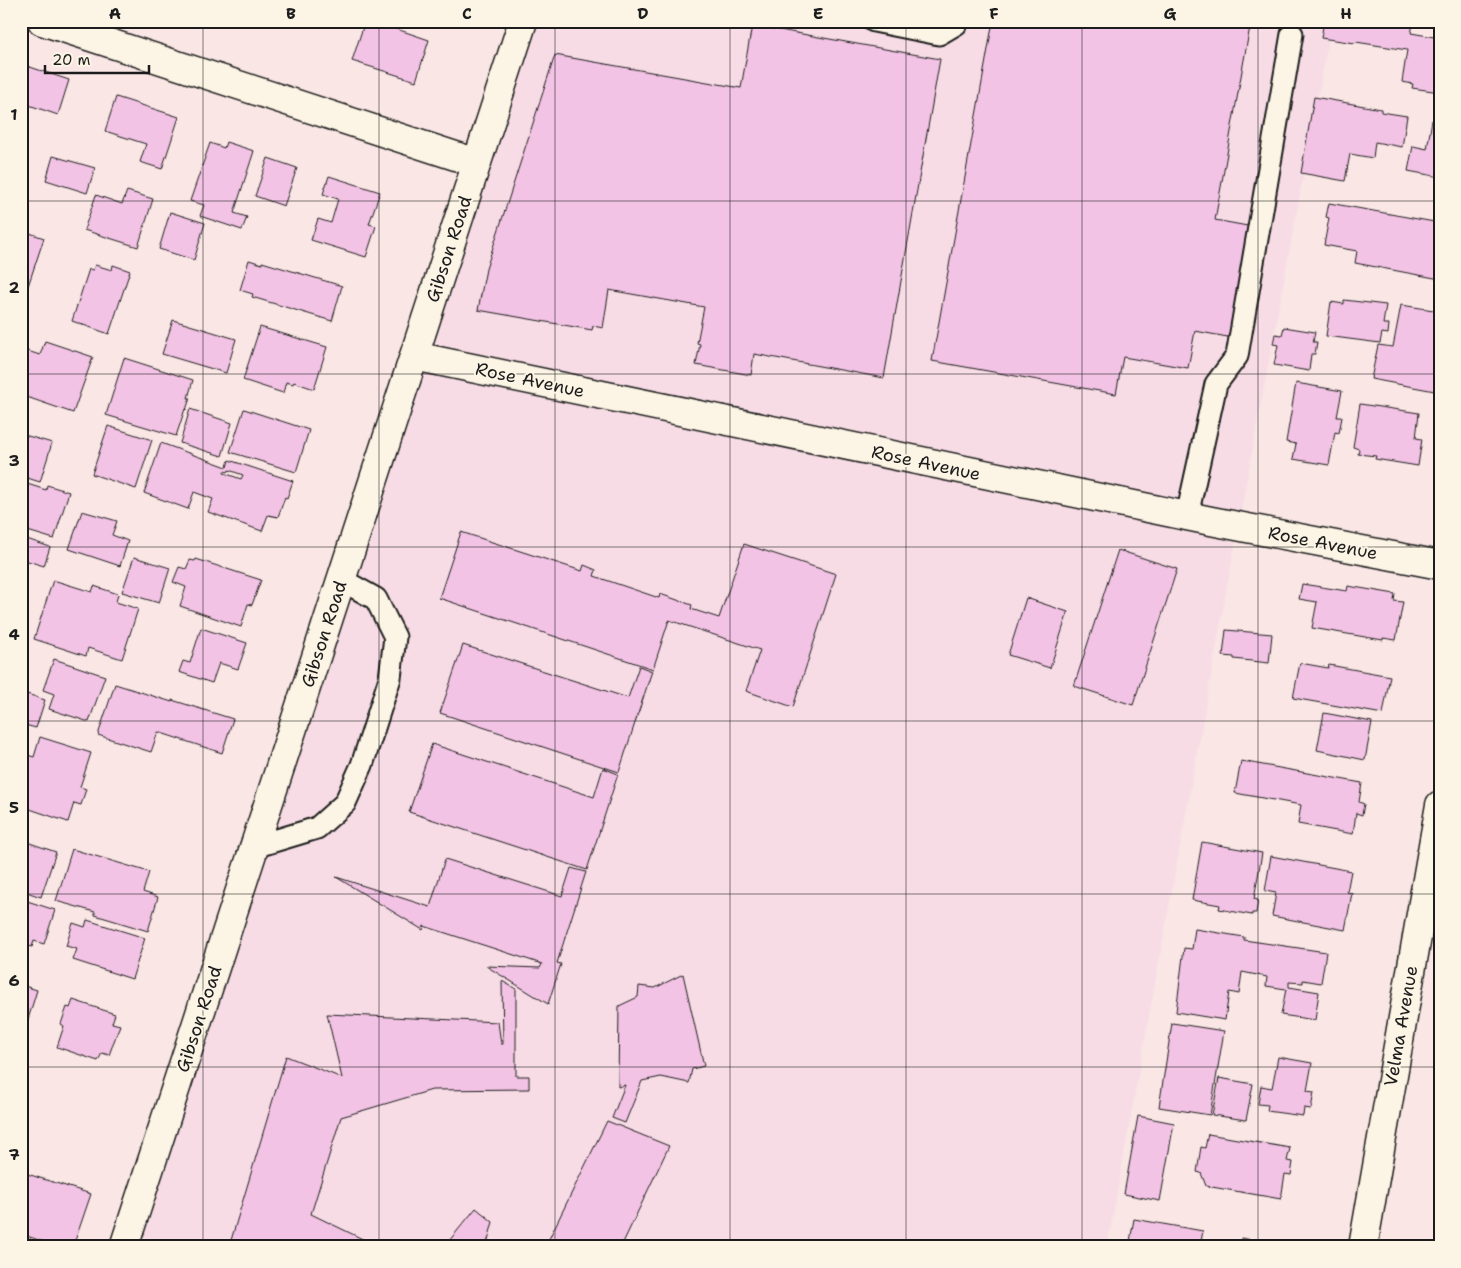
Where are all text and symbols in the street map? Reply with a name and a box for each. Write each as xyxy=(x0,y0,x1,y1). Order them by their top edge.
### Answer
text: A xyxy=(109,3,121,24)
text: B xyxy=(286,3,296,24)
text: C xyxy=(462,3,472,24)
text: D xyxy=(637,3,649,24)
text: E xyxy=(813,3,823,24)
text: F xyxy=(989,3,999,24)
text: G xyxy=(1164,3,1177,24)
text: H xyxy=(1340,3,1352,24)
scale bar xyxy=(45,42,149,74)
text: 20 m xyxy=(52,50,91,70)
text: 1 xyxy=(10,104,18,125)
street label: Gibson Road xyxy=(420,193,478,305)
text: 2 xyxy=(8,277,20,298)
street label: Rose Avenue xyxy=(473,357,587,403)
street label: Rose Avenue xyxy=(869,440,983,486)
text: 3 xyxy=(8,450,20,471)
street label: Rose Avenue xyxy=(1266,521,1380,565)
street label: Gibson Road xyxy=(295,578,353,690)
text: 4 xyxy=(8,624,20,645)
text: 5 xyxy=(9,797,19,818)
street label: Gibson Road xyxy=(170,963,228,1075)
street label: Velma Avenue xyxy=(1379,964,1423,1088)
text: 6 xyxy=(8,970,20,991)
text: 7 xyxy=(8,1144,20,1165)

